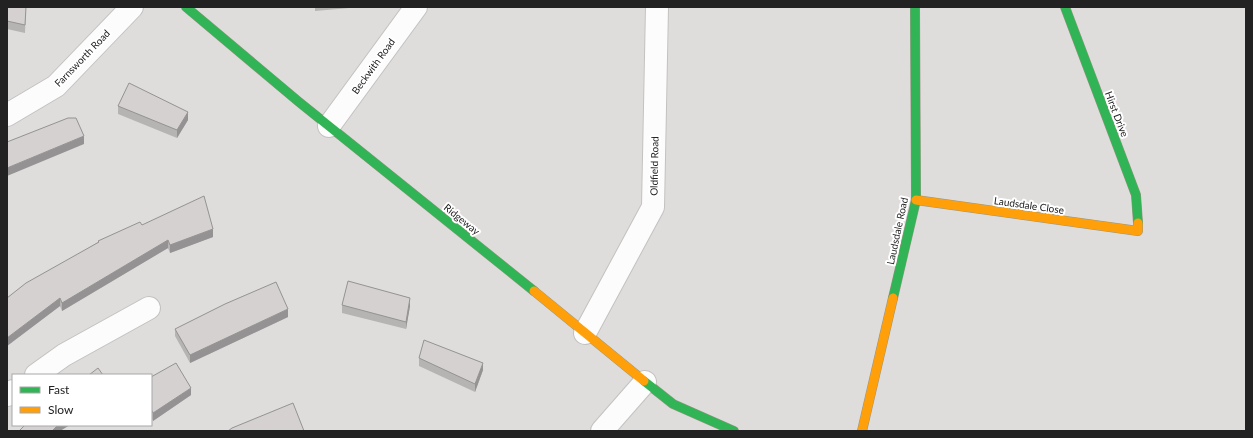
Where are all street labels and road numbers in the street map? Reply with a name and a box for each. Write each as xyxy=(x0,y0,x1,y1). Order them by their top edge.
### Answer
street label: Farnsworth Road xyxy=(52,27,112,89)
street label: Beckwith Road xyxy=(349,36,397,96)
street label: Hirst Drive xyxy=(1103,89,1131,139)
street label: Oldfield Road xyxy=(647,136,661,196)
street label: Laudsdale Close xyxy=(993,194,1065,216)
street label: Laudsdale Road xyxy=(884,196,910,266)
street label: Ridgeway xyxy=(442,201,483,238)

